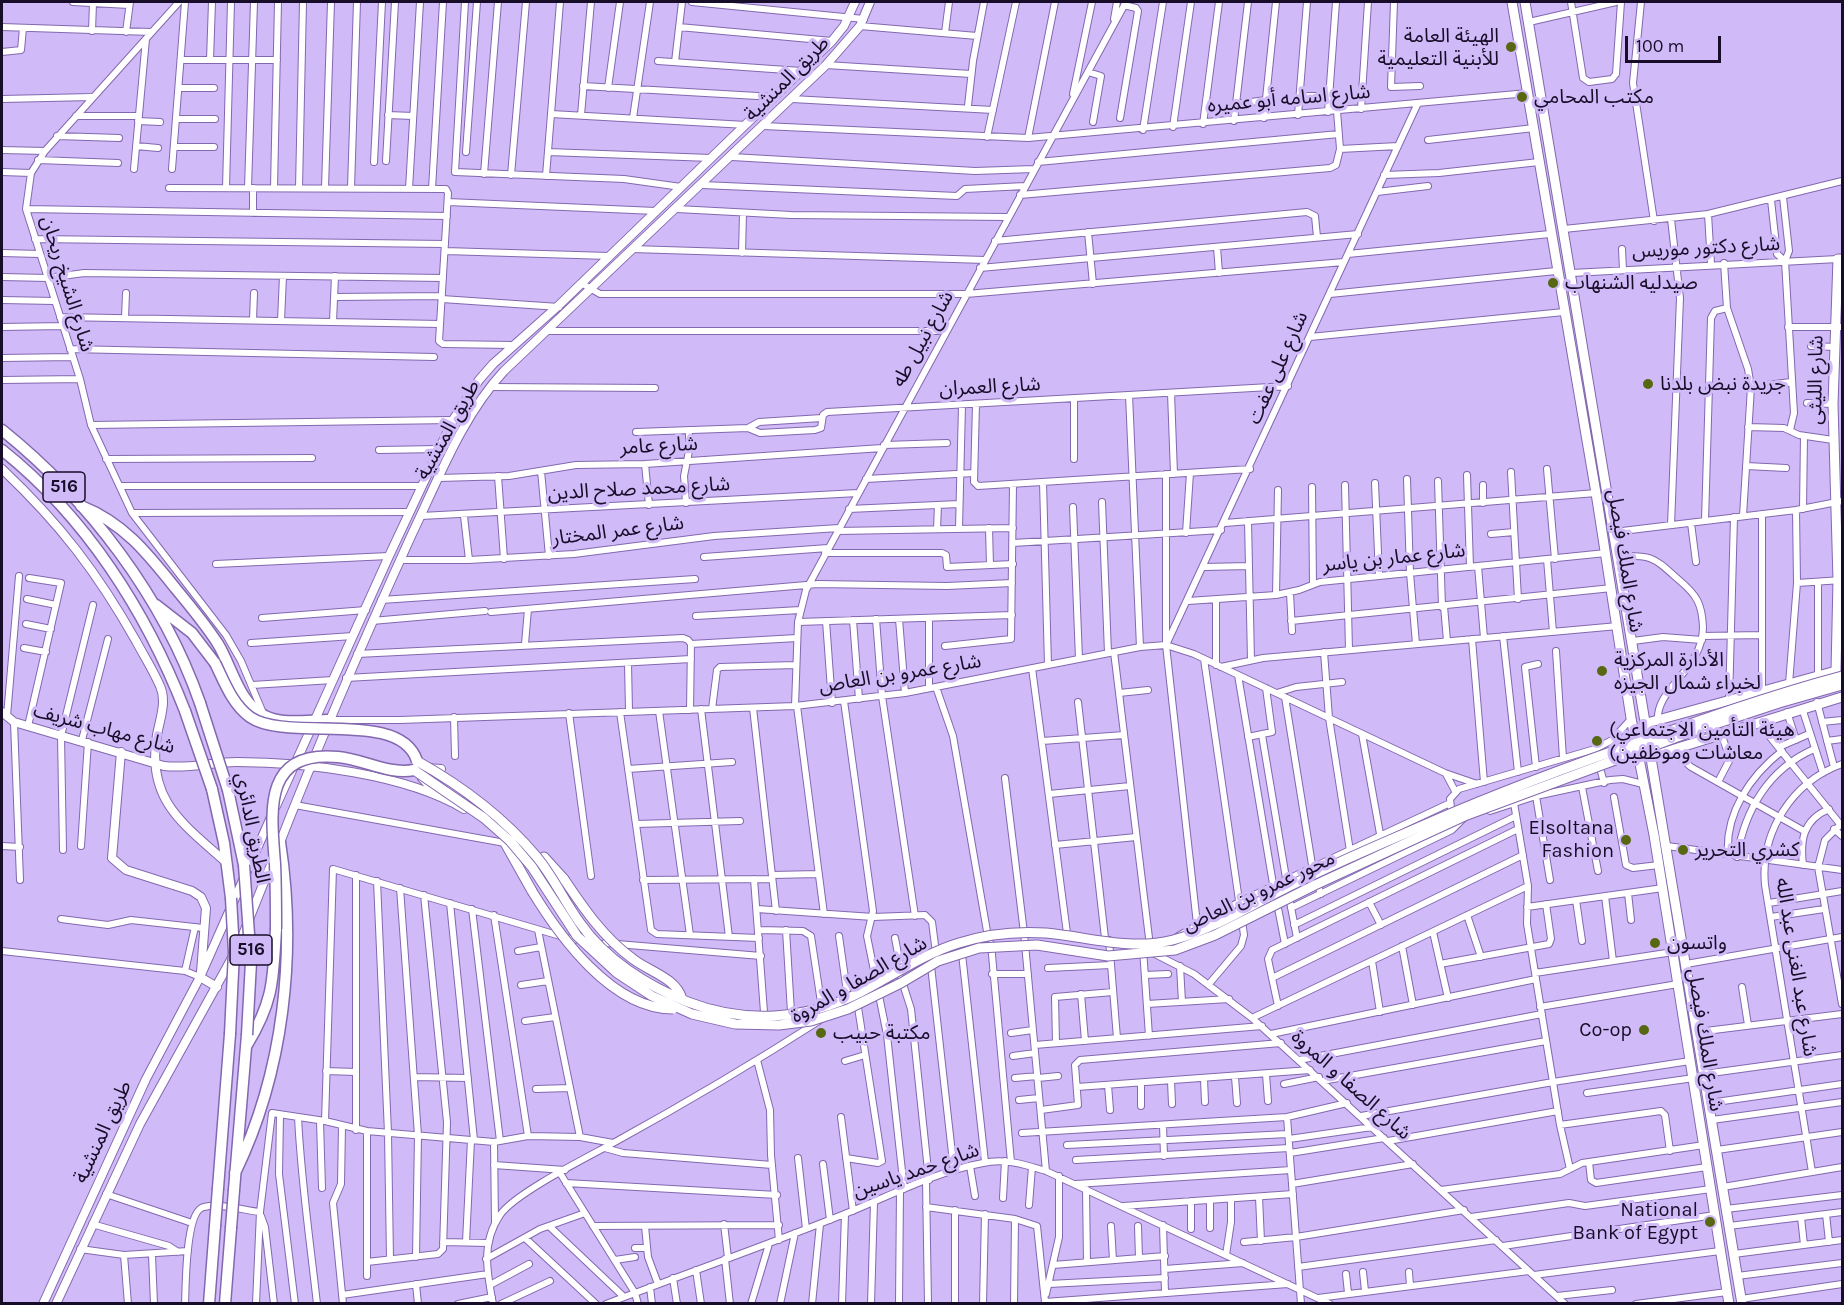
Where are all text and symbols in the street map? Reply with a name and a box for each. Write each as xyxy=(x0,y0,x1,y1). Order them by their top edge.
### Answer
place label: الهيئة العامة للأبنية التعليمية xyxy=(1378,24,1499,71)
scale bar xyxy=(1628,24,1724,62)
street label: طريق المنشية xyxy=(740,32,834,126)
text: 100 m xyxy=(1636,35,1684,57)
marker: الهيئة العامة للأبنية التعليمية xyxy=(1504,40,1518,54)
street label: شارع اسامه أبو عميره xyxy=(1207,80,1371,118)
place label: مكتب المحامي xyxy=(1534,85,1654,109)
marker: مكتب المحامي xyxy=(1515,90,1529,104)
street label: شارع الشيخ ريحان xyxy=(35,213,99,355)
street label: شارع دكتور موريس xyxy=(1631,232,1781,264)
place label: صيدليه الشنهاب xyxy=(1565,271,1698,295)
marker: صيدليه الشنهاب xyxy=(1546,276,1560,290)
street label: شارع نبيل طه xyxy=(887,287,959,391)
street label: شارع على عفت xyxy=(1242,308,1314,428)
street label: شارع الليثى xyxy=(1803,335,1829,425)
street label: شارع العمران xyxy=(939,372,1041,402)
place label: جريدة نبض بلدنا xyxy=(1660,372,1786,396)
street label: طريق المنشية xyxy=(411,376,485,484)
marker: جريدة نبض بلدنا xyxy=(1641,377,1655,391)
street label: شارع عامر xyxy=(619,432,699,460)
road number: 516 xyxy=(43,472,85,502)
street label: شارع محمد صلاح الدين xyxy=(547,472,731,506)
street label: شارع الملك فيصل xyxy=(1602,488,1648,634)
street label: شارع عمر المختار xyxy=(551,511,685,551)
street label: شارع عمار بن ياسر xyxy=(1321,539,1467,577)
place label: الأدارة المركزية لخبراء شمال الجيزه xyxy=(1614,648,1761,695)
street label: شارع عمرو بن العاص xyxy=(817,649,983,699)
marker: الأدارة المركزية لخبراء شمال الجيزه xyxy=(1595,664,1609,678)
street label: شارع مهاب شريف xyxy=(31,699,177,759)
place label: (هيئة التأمين الاجتماعي (معاشات وموظفين xyxy=(1609,718,1795,765)
marker: (هيئة التأمين الاجتماعي (معاشات وموظفين xyxy=(1590,734,1604,748)
street label: الطريق الدائري xyxy=(230,771,274,885)
place label: Elsoltana Fashion xyxy=(1529,816,1614,863)
marker: Elsoltana Fashion xyxy=(1619,833,1633,847)
place label: كشري التحرير xyxy=(1695,838,1799,862)
marker: كشري التحرير xyxy=(1676,843,1690,857)
street label: محور عمرو بن العاص xyxy=(1179,846,1339,938)
street label: شارع عبد الغنى عبد الله xyxy=(1770,876,1822,1058)
street label: شارع الصفا و المروة xyxy=(787,931,931,1029)
place label: واتسون xyxy=(1667,931,1727,955)
road number: 516 xyxy=(230,935,272,965)
marker: واتسون xyxy=(1648,936,1662,950)
street label: شارع الملك فيصل xyxy=(1682,967,1728,1113)
place label: Co-op xyxy=(1579,1018,1632,1042)
place label: مكتبة حبيب xyxy=(833,1021,930,1045)
marker: Co-op xyxy=(1637,1023,1651,1037)
street label: شارع الصفا و المروة xyxy=(1286,1025,1416,1145)
marker: مكتبة حبيب xyxy=(814,1026,828,1040)
street label: طريق المنشية xyxy=(69,1077,137,1187)
street label: شارع حمد ياسين xyxy=(850,1138,982,1204)
place label: National Bank of Egypt xyxy=(1573,1198,1698,1245)
marker: National Bank of Egypt xyxy=(1703,1215,1717,1229)

